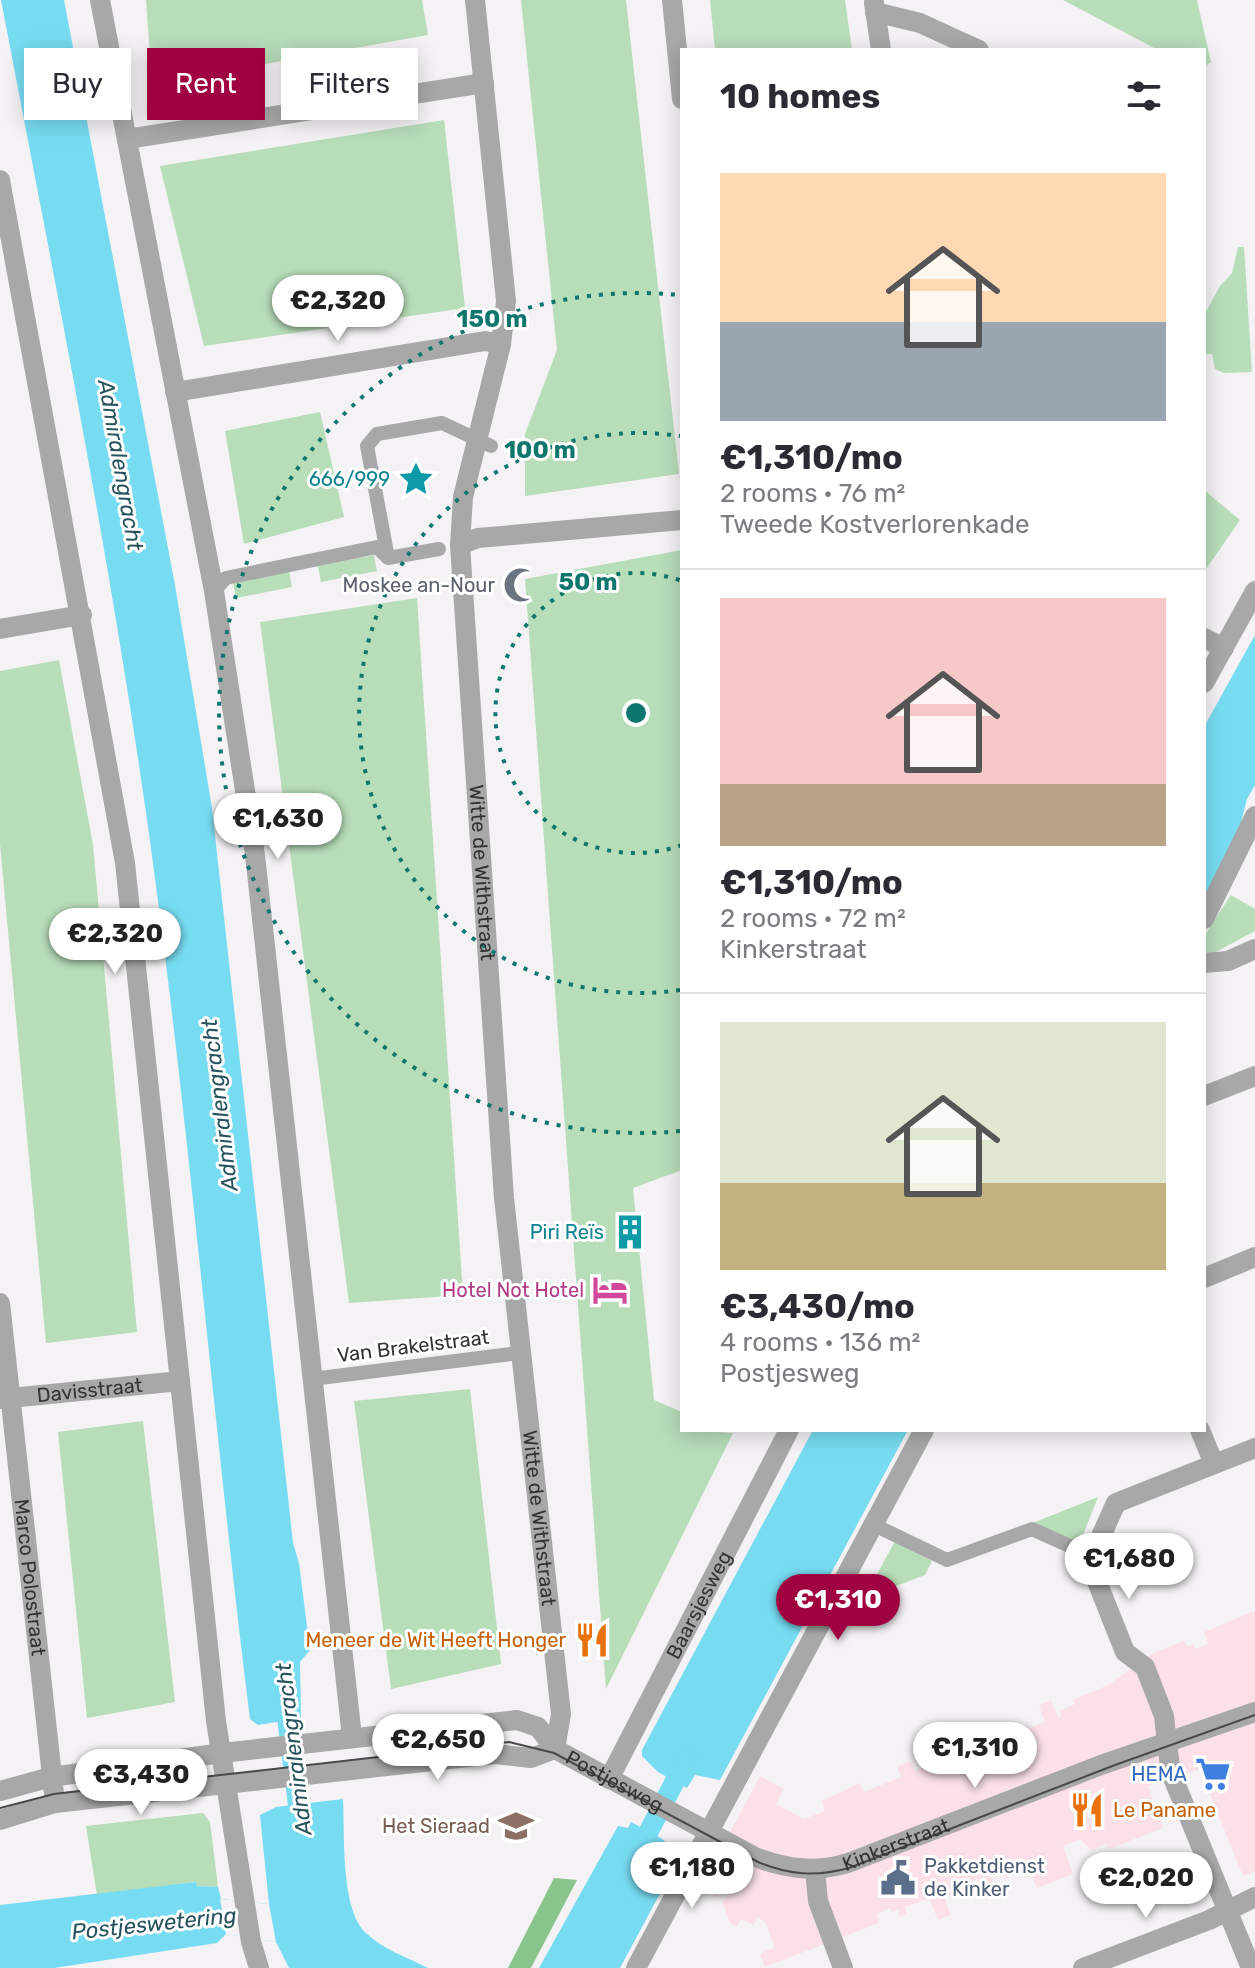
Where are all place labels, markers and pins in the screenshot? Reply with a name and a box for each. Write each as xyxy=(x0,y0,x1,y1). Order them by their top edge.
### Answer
pin: €2,320 xyxy=(273,275,403,343)
place icon: 666/999 xyxy=(397,460,435,498)
place label: 666/999 xyxy=(309,467,390,491)
mosque icon: Moskee an-Nour xyxy=(502,566,540,604)
place label: Moskee an-Nour xyxy=(343,573,495,597)
centre of rings xyxy=(622,699,650,727)
pin: €1,630 xyxy=(213,793,343,861)
pin: €2,320 xyxy=(50,908,180,976)
building icon: Piri Reïs xyxy=(611,1213,649,1251)
place label: Piri Reïs xyxy=(530,1220,604,1244)
hotel icon: Hotel Not Hotel xyxy=(591,1271,629,1309)
place label: Hotel Not Hotel xyxy=(442,1278,584,1302)
pin: €1,680 xyxy=(1064,1533,1194,1601)
pin: €1,310 xyxy=(773,1574,903,1642)
restaurant icon: Meneer de Wit Heeft Honger xyxy=(573,1621,611,1659)
place label: Meneer de Wit Heeft Honger xyxy=(305,1628,566,1652)
pin: €2,650 xyxy=(373,1714,503,1782)
pin: €1,310 xyxy=(910,1722,1040,1790)
pin: €3,430 xyxy=(76,1749,206,1817)
supermarket icon: HEMA xyxy=(1194,1755,1232,1793)
place label: HEMA xyxy=(1131,1762,1187,1786)
restaurant icon: Le Paname xyxy=(1068,1791,1106,1829)
place label: Le Paname xyxy=(1113,1798,1216,1822)
school or university icon: Het Sieraad xyxy=(497,1807,535,1845)
place label: Het Sieraad xyxy=(382,1814,490,1838)
pin: €1,180 xyxy=(627,1842,757,1910)
pin: €2,020 xyxy=(1081,1852,1211,1920)
place label: Pakketdienst de Kinker xyxy=(924,1854,1045,1901)
public building icon: Pakketdienst de Kinker xyxy=(879,1859,917,1897)

